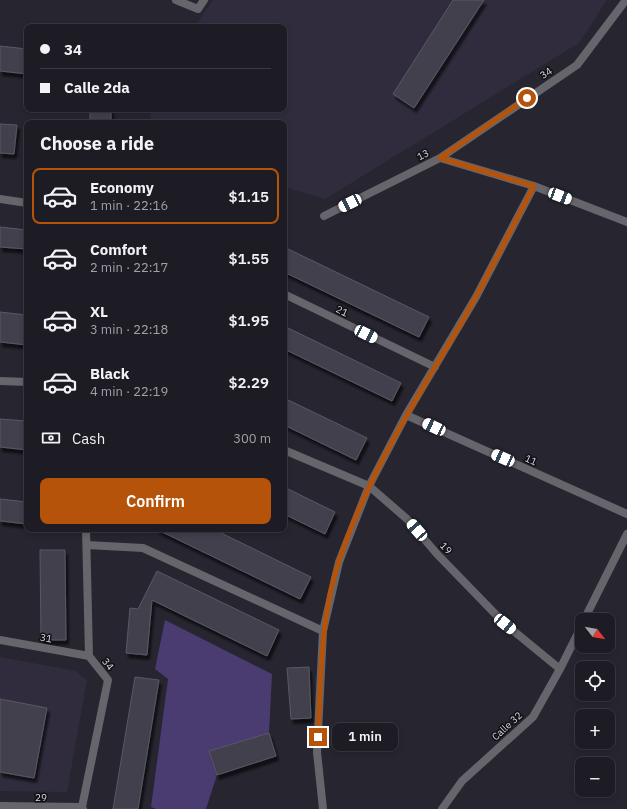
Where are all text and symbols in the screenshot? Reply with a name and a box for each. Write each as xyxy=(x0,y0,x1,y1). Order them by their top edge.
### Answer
text: 34 xyxy=(64,40,82,59)
street label: 34 xyxy=(537,64,555,82)
text: Calle 2da xyxy=(64,78,130,97)
route start xyxy=(518,89,536,107)
text: Choose a ride xyxy=(40,132,154,155)
street label: 13 xyxy=(415,146,431,164)
icon: car xyxy=(42,178,78,214)
text: Economy xyxy=(90,178,154,197)
car xyxy=(547,186,573,206)
text: $1.15 xyxy=(229,187,269,206)
car xyxy=(337,192,363,214)
text: 1 min · 22:16 xyxy=(90,197,168,214)
icon: car xyxy=(42,240,78,276)
text: Comfort xyxy=(90,240,147,259)
text: $1.55 xyxy=(229,249,269,268)
text: 2 min · 22:17 xyxy=(90,259,168,276)
icon: car xyxy=(42,302,78,338)
text: XL xyxy=(90,302,108,321)
street label: 21 xyxy=(334,303,350,319)
text: $1.95 xyxy=(229,311,269,330)
text: 3 min · 22:18 xyxy=(90,321,168,338)
car xyxy=(353,323,379,345)
icon: car xyxy=(42,364,78,400)
text: Black xyxy=(90,364,130,383)
text: $2.29 xyxy=(229,373,269,392)
text: 4 min · 22:19 xyxy=(90,383,168,400)
car xyxy=(421,416,447,438)
icon: cash xyxy=(40,427,62,449)
text: Cash xyxy=(72,429,105,448)
text: 300 m xyxy=(233,430,271,447)
car xyxy=(490,448,516,468)
street label: 11 xyxy=(523,452,539,468)
button: Confirm xyxy=(40,478,271,524)
car xyxy=(405,517,429,543)
street label: 19 xyxy=(437,539,455,557)
car xyxy=(492,612,518,636)
north arrow xyxy=(575,613,615,653)
map controls xyxy=(575,613,615,797)
street label: 31 xyxy=(39,631,53,645)
street label: 34 xyxy=(99,655,117,673)
button: locate xyxy=(575,661,615,701)
street label: Calle 32 xyxy=(489,709,525,743)
button: + xyxy=(575,709,615,749)
callout: 1 min xyxy=(332,723,398,751)
route end xyxy=(309,728,327,746)
text: 1 min xyxy=(348,728,382,745)
button: − xyxy=(575,757,615,797)
street label: 29 xyxy=(35,791,47,804)

